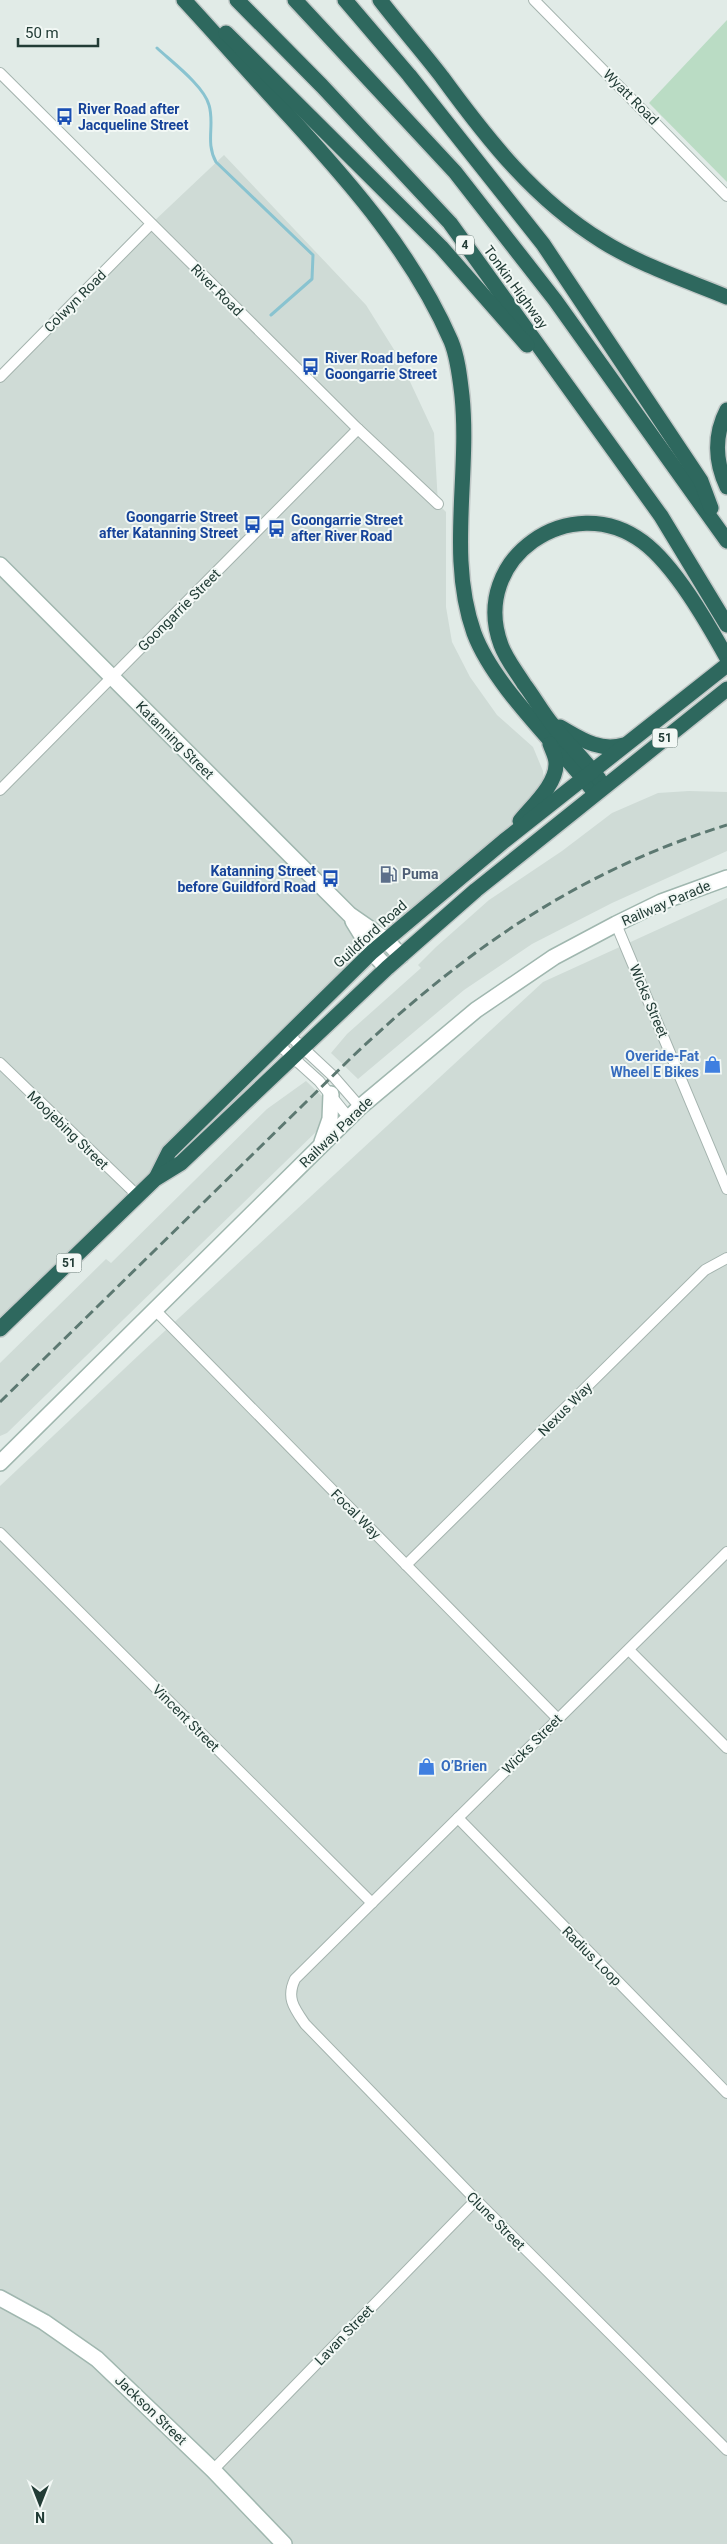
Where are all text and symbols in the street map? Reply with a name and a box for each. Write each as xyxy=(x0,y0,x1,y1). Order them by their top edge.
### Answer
scale bar xyxy=(18,15,98,47)
text: 50 m xyxy=(25,24,59,42)
street label: Wyatt Road xyxy=(600,66,662,128)
place label: River Road after Jacqueline Street xyxy=(78,101,189,133)
bus stop icon: River Road after Jacqueline Street xyxy=(54,107,74,127)
road number: 4 xyxy=(456,236,474,254)
street label: Tonkin Highway xyxy=(481,242,552,332)
street label: River Road xyxy=(188,261,246,319)
street label: Colwyn Road xyxy=(41,267,109,335)
place label: River Road before Goongarrie Street xyxy=(325,350,438,382)
bus stop icon: River Road before Goongarrie Street xyxy=(301,356,321,376)
place label: Goongarrie Street after Katanning Street xyxy=(99,509,238,541)
place label: Goongarrie Street after River Road xyxy=(291,512,403,544)
bus stop icon: Goongarrie Street after Katanning Street xyxy=(242,515,262,535)
bus stop icon: Goongarrie Street after River Road xyxy=(267,518,287,538)
street label: Goongarrie Street xyxy=(135,565,224,654)
street label: Katanning Street xyxy=(133,698,218,783)
road number: 51 xyxy=(652,728,678,748)
place label: Katanning Street before Guildford Road xyxy=(177,863,316,895)
fuel station icon: Puma xyxy=(378,864,398,884)
place label: Puma xyxy=(402,866,439,882)
bus stop icon: Katanning Street before Guildford Road xyxy=(320,869,340,889)
street label: Railway Parade xyxy=(619,877,713,929)
street label: Guildford Road xyxy=(330,897,410,971)
street label: Wicks Street xyxy=(626,962,672,1040)
place label: Overide-Fat Wheel E Bikes xyxy=(611,1048,699,1080)
shop icon: Overide-Fat Wheel E Bikes xyxy=(703,1054,723,1074)
street label: Moojebing Street xyxy=(24,1087,112,1173)
street label: Railway Parade xyxy=(296,1093,376,1171)
road number: 51 xyxy=(56,1254,82,1272)
street label: Nexus Way xyxy=(535,1379,595,1439)
street label: Focal Way xyxy=(328,1486,384,1542)
street label: Vincent Street xyxy=(149,1681,223,1755)
street label: Wicks Street xyxy=(499,1711,565,1777)
shop icon: O’Brien xyxy=(417,1756,437,1776)
place label: O’Brien xyxy=(441,1758,487,1774)
street label: Radius Loop xyxy=(559,1923,625,1989)
street label: Clune Street xyxy=(464,2189,529,2254)
street label: Lavan Street xyxy=(311,2301,377,2368)
street label: Jackson Street xyxy=(112,2372,190,2448)
north arrow xyxy=(15,2479,65,2529)
text: N xyxy=(35,2509,45,2525)

